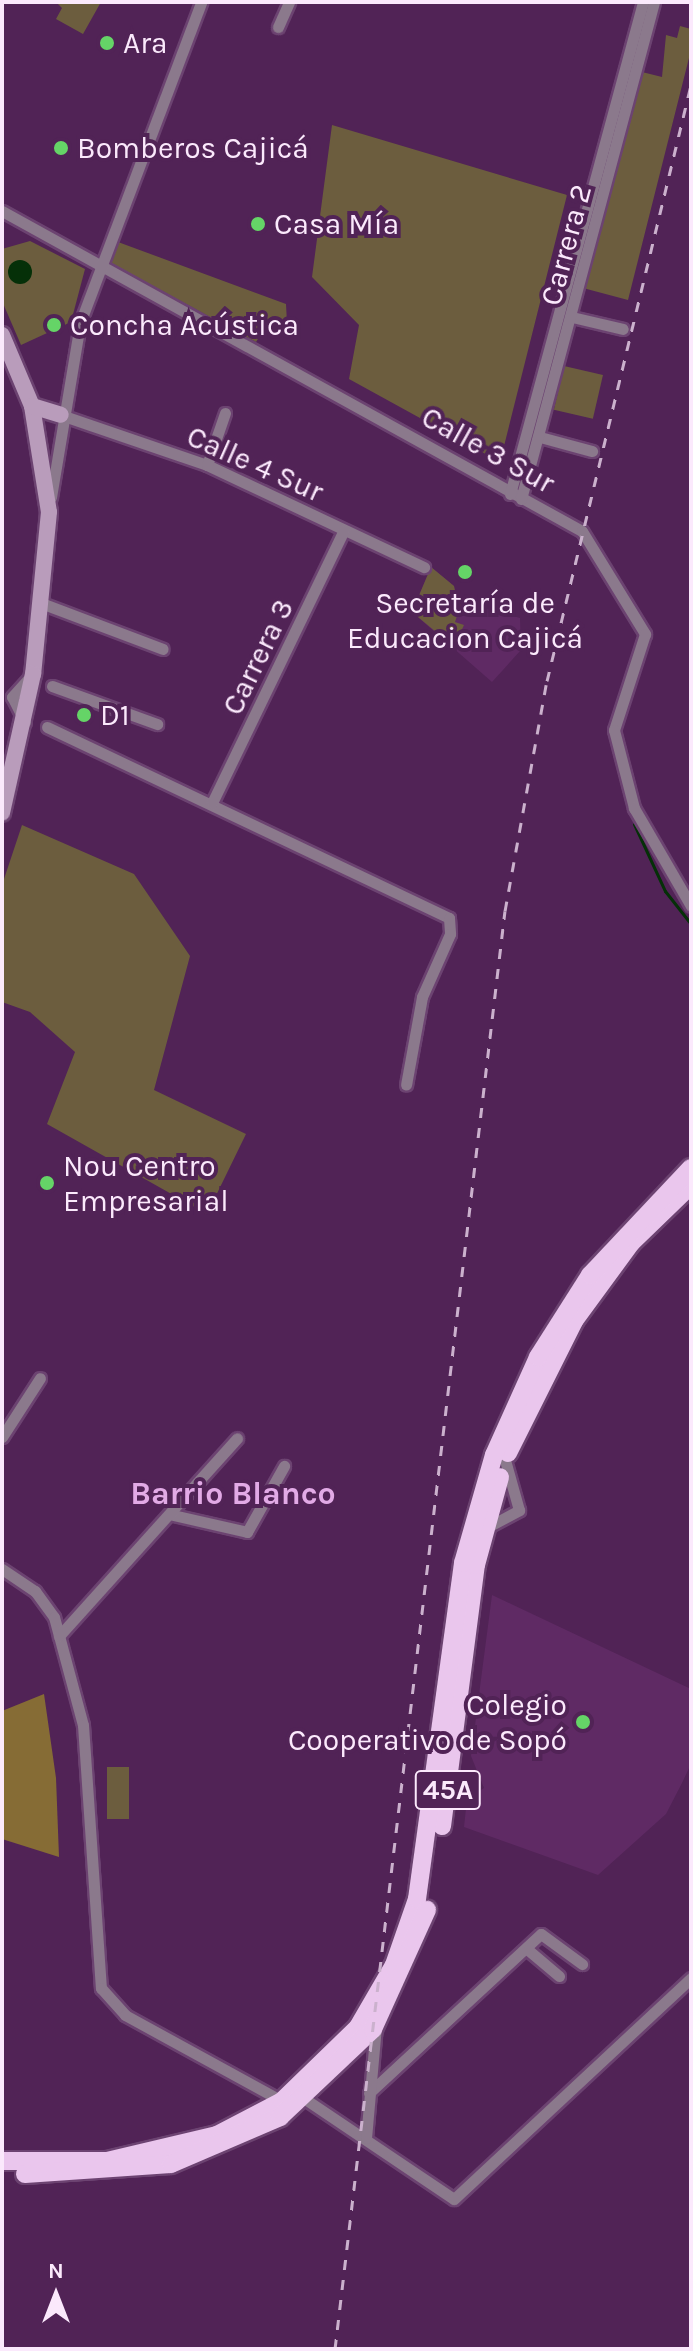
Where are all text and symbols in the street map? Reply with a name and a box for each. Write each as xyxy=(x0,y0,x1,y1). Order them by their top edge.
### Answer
place label: Ara xyxy=(123,25,168,61)
marker: Ara xyxy=(98,34,116,52)
place label: Bomberos Cajicá xyxy=(77,130,309,166)
marker: Bomberos Cajicá xyxy=(52,139,70,157)
street label: Carrera 2 xyxy=(533,181,599,309)
place label: Casa Mía xyxy=(274,206,399,242)
marker: Casa Mía xyxy=(249,215,267,233)
place label: Concha Acústica xyxy=(70,307,299,343)
marker: Concha Acústica xyxy=(45,316,63,334)
street label: Calle 3 Sur xyxy=(415,399,561,501)
street label: Calle 4 Sur xyxy=(181,418,329,510)
marker: Secretaría de Educacion Cajicá xyxy=(456,563,474,581)
place label: Secretaría de Educacion Cajicá xyxy=(347,585,583,656)
street label: Carrera 3 xyxy=(215,593,301,721)
place label: D1 xyxy=(100,697,130,733)
marker: D1 xyxy=(75,706,93,724)
place label: Nou Centro Empresarial xyxy=(63,1148,229,1218)
marker: Nou Centro Empresarial xyxy=(38,1174,56,1192)
district label: Barrio Blanco xyxy=(130,1475,336,1513)
place label: Colegio Cooperativo de Sopó xyxy=(288,1687,567,1758)
marker: Colegio Cooperativo de Sopó xyxy=(574,1713,592,1731)
road number: 45A xyxy=(414,1766,482,1814)
north arrow xyxy=(16,2255,96,2335)
text: N xyxy=(48,2258,64,2284)

